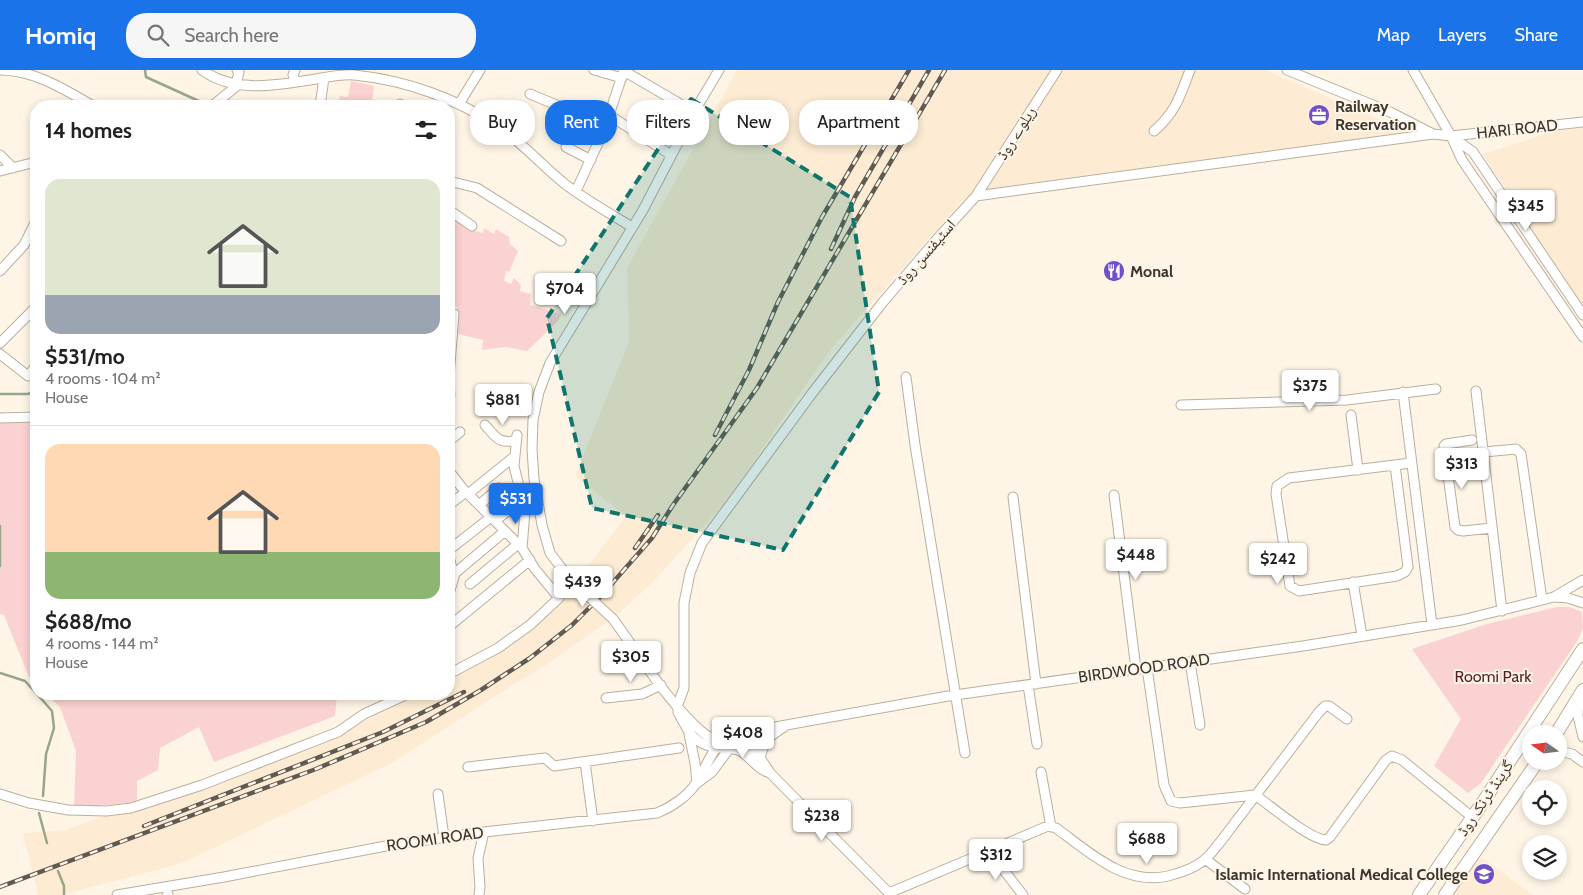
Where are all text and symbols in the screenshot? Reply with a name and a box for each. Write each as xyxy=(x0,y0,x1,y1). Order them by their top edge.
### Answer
search box xyxy=(126,13,476,58)
text: Homiq xyxy=(25,21,96,50)
icon: search xyxy=(144,21,172,49)
text: Search here xyxy=(184,24,279,47)
text: Map xyxy=(1377,24,1410,46)
text: Layers xyxy=(1438,24,1487,46)
text: Share xyxy=(1515,24,1558,46)
place label: Railway Reservation xyxy=(1335,97,1416,134)
chip: Buy xyxy=(470,100,535,145)
chip: Rent xyxy=(545,100,617,145)
chip: Filters xyxy=(627,100,709,145)
chip: New xyxy=(719,100,789,145)
chip: Apartment xyxy=(799,100,918,145)
street label: ریلوے روڈ xyxy=(992,103,1040,163)
office icon: Railway Reservation xyxy=(1307,103,1331,127)
street label: HARI ROAD xyxy=(1475,115,1559,143)
icon: filters xyxy=(412,116,440,144)
text: 14 homes xyxy=(45,118,132,143)
pin: $345 xyxy=(1496,190,1556,232)
text: $345 xyxy=(1508,196,1544,215)
icon: home xyxy=(198,211,288,301)
street label: اسٹیفنسن روڈ xyxy=(892,215,960,289)
restaurant icon: Monal xyxy=(1102,259,1126,283)
place label: Monal xyxy=(1130,262,1173,281)
pin: $704 xyxy=(535,272,595,315)
text: $704 xyxy=(546,279,584,298)
text: $531/mo xyxy=(45,344,125,369)
text: 4 rooms · 104 m² xyxy=(45,369,161,388)
pin: $375 xyxy=(1280,370,1340,412)
text: $375 xyxy=(1293,376,1327,395)
pin: $881 xyxy=(473,384,533,426)
text: House xyxy=(45,388,88,407)
text: $881 xyxy=(486,390,520,409)
pin: $313 xyxy=(1432,448,1492,490)
text: $313 xyxy=(1446,454,1478,473)
icon: home xyxy=(198,477,288,567)
pin: $531 xyxy=(486,482,546,525)
text: $531 xyxy=(500,489,532,508)
pin: $448 xyxy=(1106,538,1166,581)
pin: $242 xyxy=(1248,542,1308,585)
text: $448 xyxy=(1117,545,1155,564)
text: $242 xyxy=(1260,549,1296,568)
pin: $439 xyxy=(553,566,613,608)
text: $439 xyxy=(565,572,601,591)
text: $688/mo xyxy=(45,609,132,634)
text: 4 rooms · 144 m² xyxy=(45,634,159,653)
pin: $305 xyxy=(601,640,661,683)
text: $305 xyxy=(612,647,650,666)
street label: BIRDWOOD ROAD xyxy=(1077,649,1211,687)
text: House xyxy=(45,653,88,672)
park label: Roomi Park xyxy=(1455,667,1532,686)
pin: $408 xyxy=(713,716,773,759)
text: $408 xyxy=(723,723,763,742)
north arrow xyxy=(1522,725,1568,770)
map controls xyxy=(1522,725,1567,880)
street label: گرینڈ ٹرنک روڈ xyxy=(1453,756,1517,839)
button: locate xyxy=(1522,780,1567,825)
pin: $238 xyxy=(792,800,852,842)
text: $238 xyxy=(804,806,840,825)
pin: $688 xyxy=(1117,822,1177,865)
street label: ROOMI ROAD xyxy=(385,823,485,855)
text: $688 xyxy=(1128,829,1166,848)
button: layers xyxy=(1522,835,1567,880)
pin: $312 xyxy=(966,838,1026,881)
text: $312 xyxy=(980,845,1012,864)
school or university icon: Islamic International Medical College xyxy=(1472,862,1496,886)
place label: Islamic International Medical College xyxy=(1215,865,1468,884)

